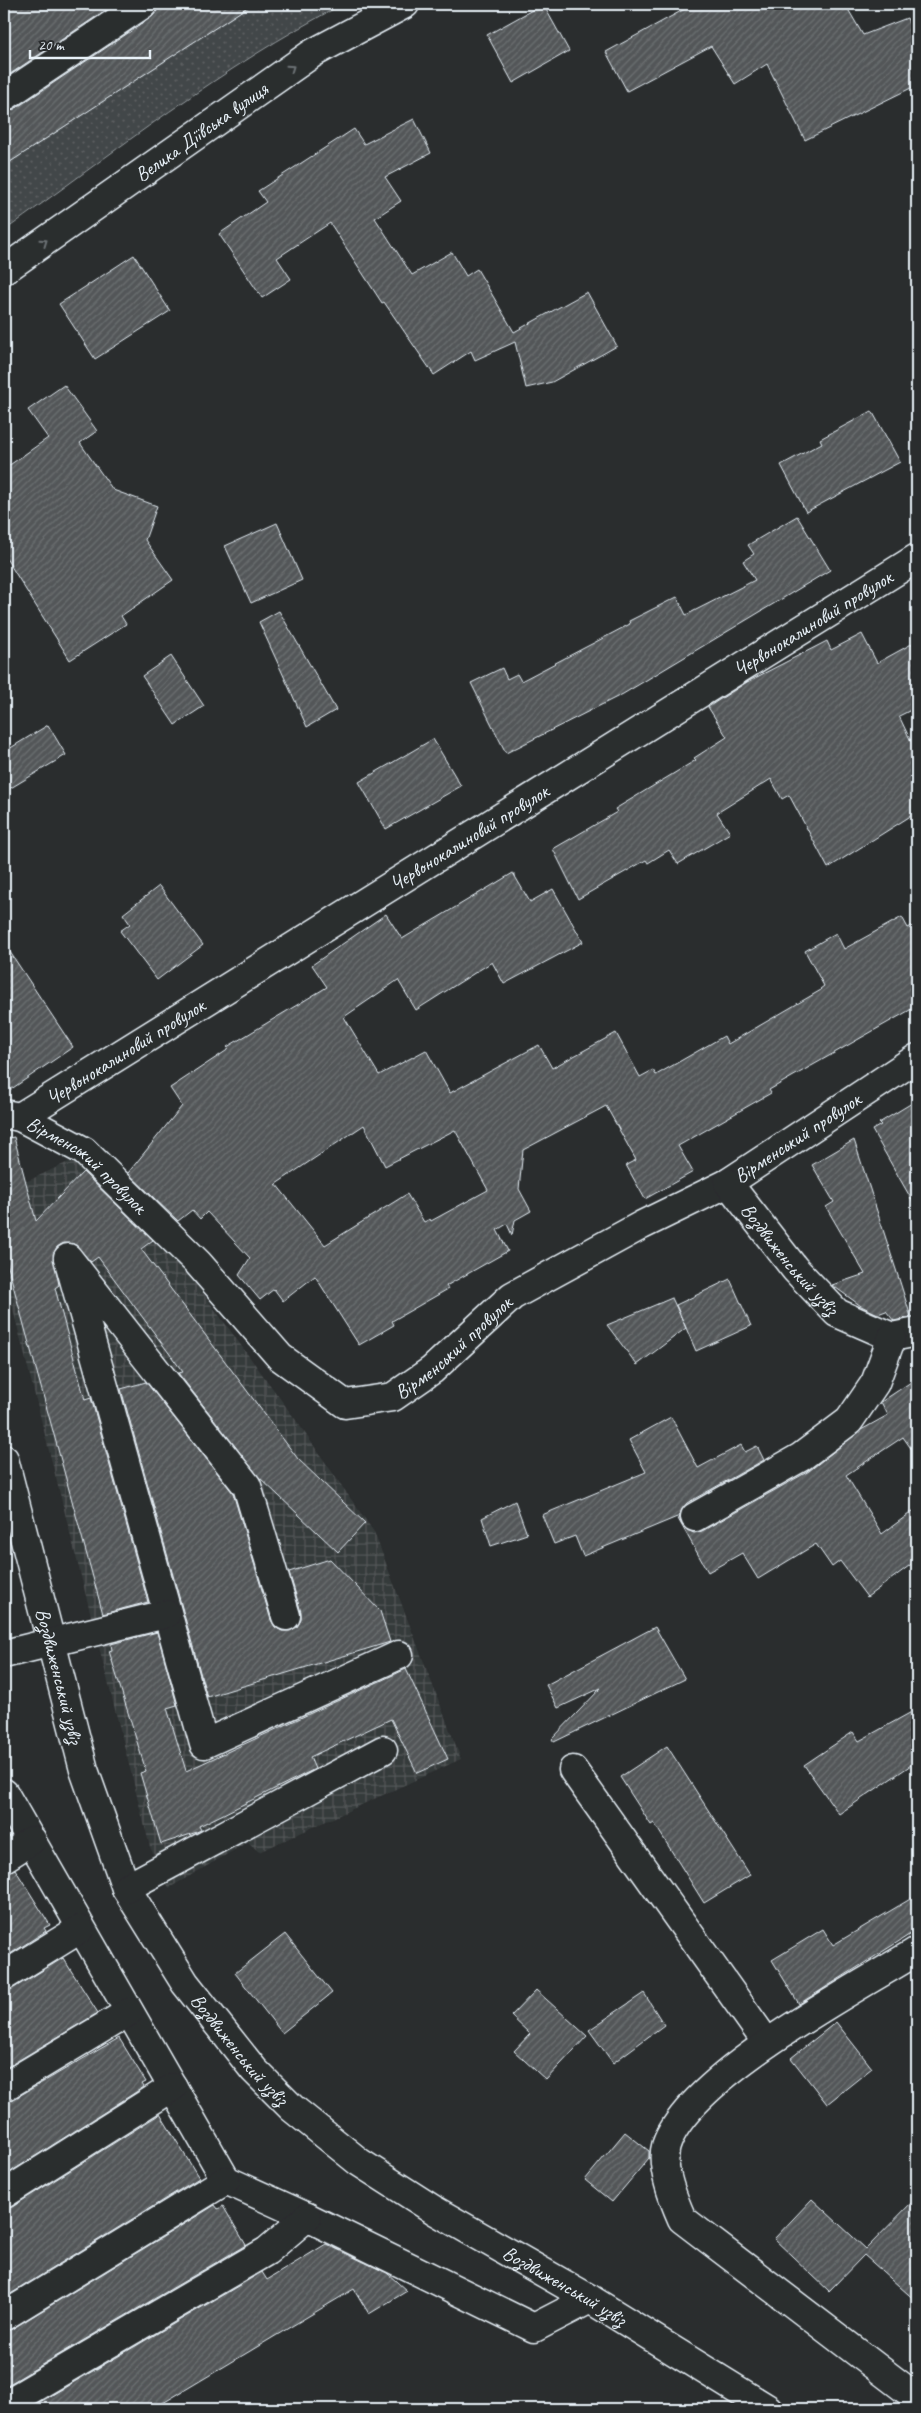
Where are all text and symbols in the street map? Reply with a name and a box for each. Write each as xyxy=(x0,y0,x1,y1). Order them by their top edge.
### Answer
scale bar xyxy=(30,28,150,60)
text: 20 m xyxy=(38,36,65,55)
one-way arrow xyxy=(285,65,295,74)
street label: Велика Діївська вулиця xyxy=(130,76,273,187)
one-way arrow xyxy=(38,239,47,248)
street label: Червонокалиновий провулок xyxy=(729,563,898,682)
street label: Червонокалиновий провулок xyxy=(385,778,554,896)
street label: Червонокалиновий провулок xyxy=(41,992,211,1110)
street label: Вірменський провулок xyxy=(729,1086,866,1188)
street label: Вірменський провулок xyxy=(22,1110,154,1220)
street label: Воздвиженський узвіз xyxy=(736,1198,845,1322)
street label: Вірменський провулок xyxy=(390,1289,518,1405)
street label: Воздвиженський узвіз xyxy=(30,1606,90,1748)
street label: Воздвиженський узвіз xyxy=(185,1988,295,2112)
street label: Воздвиженський узвіз xyxy=(499,2240,633,2333)

